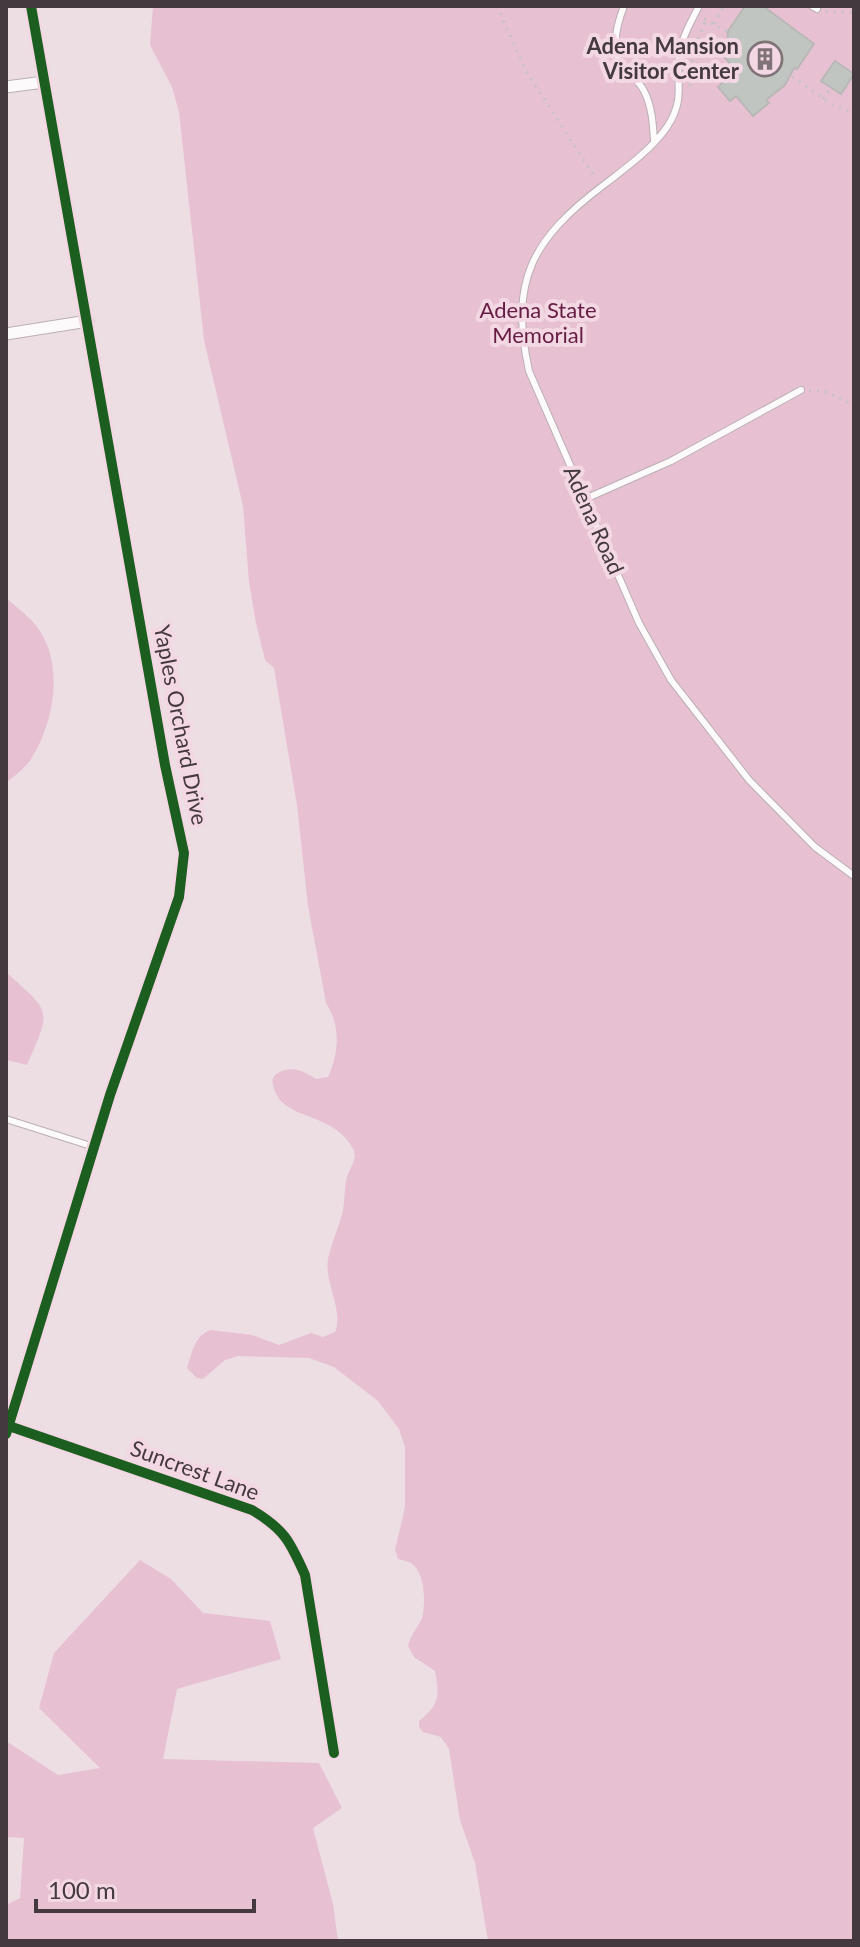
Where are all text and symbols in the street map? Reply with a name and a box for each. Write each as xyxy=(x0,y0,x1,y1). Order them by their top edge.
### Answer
place label: Adena Mansion Visitor Center xyxy=(585,32,740,84)
building icon: Adena Mansion Visitor Center xyxy=(746,40,784,78)
park label: Adena State Memorial xyxy=(480,296,597,348)
street label: Adena Road xyxy=(558,461,630,578)
street label: Yaples Orchard Drive xyxy=(149,623,214,827)
street label: Suncrest Lane xyxy=(127,1434,263,1505)
scale bar xyxy=(36,1863,254,1913)
text: 100 m xyxy=(48,1875,116,1904)

